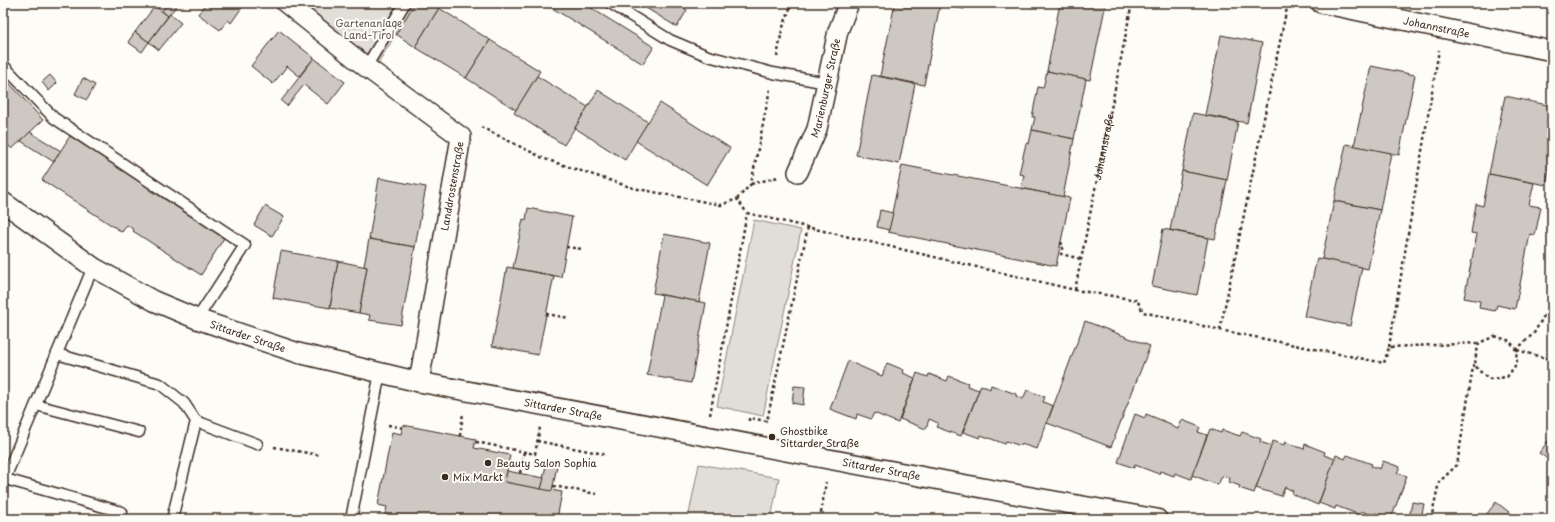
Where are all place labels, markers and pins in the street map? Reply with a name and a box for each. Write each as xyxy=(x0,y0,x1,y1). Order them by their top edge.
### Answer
place label: Ghostbike Sittarder Straße xyxy=(780,423,859,450)
marker: Ghostbike Sittarder Straße xyxy=(767,432,777,442)
place label: Beauty Salon Sophia xyxy=(496,455,598,470)
marker: Beauty Salon Sophia xyxy=(483,458,493,468)
place label: Mix Markt xyxy=(453,469,503,484)
marker: Mix Markt xyxy=(440,472,450,482)

